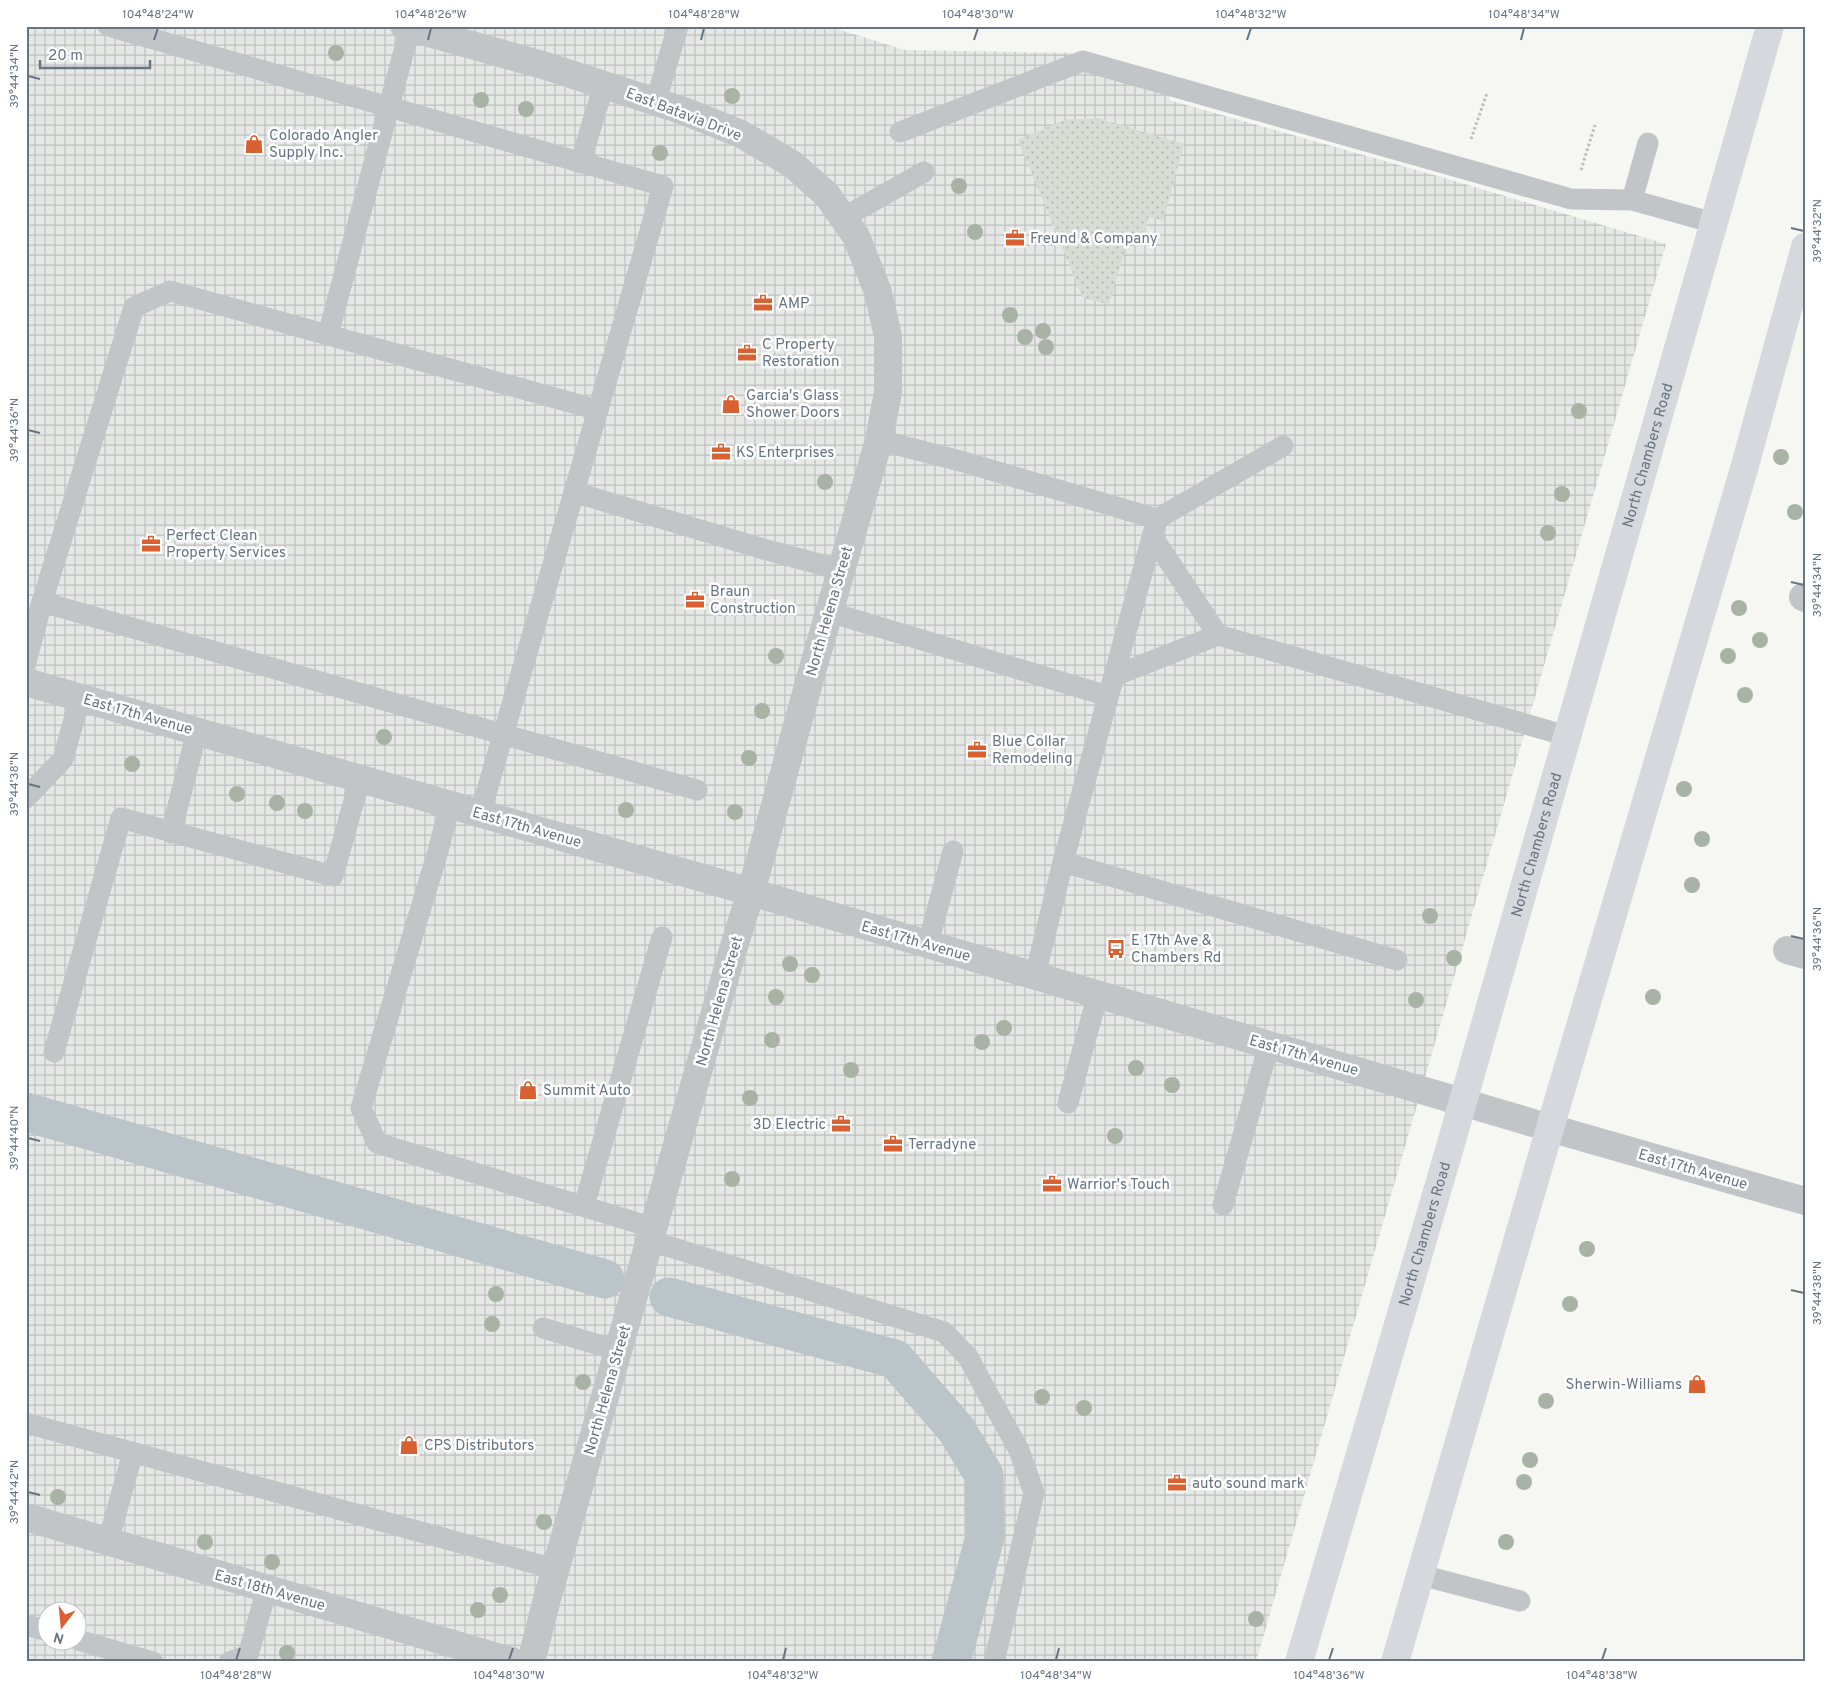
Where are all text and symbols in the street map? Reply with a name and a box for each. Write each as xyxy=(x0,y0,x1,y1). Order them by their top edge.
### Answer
text: 104°48'24"W xyxy=(122,7,194,23)
text: 104°48'26"W xyxy=(395,7,467,23)
text: 104°48'28"W xyxy=(668,7,740,23)
text: 104°48'30"W xyxy=(942,7,1014,23)
text: 104°48'32"W xyxy=(1215,7,1287,23)
text: 104°48'34"W xyxy=(1488,7,1560,23)
scale bar xyxy=(40,38,150,70)
text: 39°44'34"N xyxy=(7,44,23,108)
text: 20 m xyxy=(48,47,83,66)
street label: East Batavia Drive xyxy=(623,85,744,146)
place label: Colorado Angler Supply Inc. xyxy=(269,127,378,163)
shop icon: Colorado Angler Supply Inc. xyxy=(243,133,265,155)
text: 39°44'32"N xyxy=(1810,199,1826,263)
office icon: Freund & Company xyxy=(1004,227,1026,249)
place label: Freund & Company xyxy=(1030,230,1158,249)
office icon: AMP xyxy=(752,292,774,314)
place label: AMP xyxy=(778,295,809,314)
place label: C Property Restoration xyxy=(762,336,839,372)
office icon: C Property Restoration xyxy=(736,342,758,364)
street label: North Chambers Road xyxy=(1619,381,1679,530)
place label: Garcia's Glass Shower Doors xyxy=(746,387,840,423)
shop icon: Garcia's Glass Shower Doors xyxy=(720,393,742,415)
text: 39°44'36"N xyxy=(7,398,23,462)
office icon: KS Enterprises xyxy=(710,441,732,463)
place label: KS Enterprises xyxy=(736,444,834,463)
place label: Perfect Clean Property Services xyxy=(166,527,286,563)
office icon: Perfect Clean Property Services xyxy=(140,533,162,555)
street label: North Helena Street xyxy=(803,544,858,679)
text: 39°44'34"N xyxy=(1810,553,1826,617)
place label: Braun Construction xyxy=(710,583,796,619)
office icon: Braun Construction xyxy=(684,589,706,611)
street label: East 17th Avenue xyxy=(81,691,194,740)
place label: Blue Collar Remodeling xyxy=(992,733,1073,769)
office icon: Blue Collar Remodeling xyxy=(966,739,988,761)
text: 39°44'38"N xyxy=(7,752,23,816)
street label: North Chambers Road xyxy=(1508,771,1567,920)
street label: East 17th Avenue xyxy=(470,804,583,853)
text: 39°44'36"N xyxy=(1810,907,1826,971)
street label: East 17th Avenue xyxy=(859,918,972,967)
place label: E 17th Ave & Chambers Rd xyxy=(1131,932,1221,968)
street label: North Helena Street xyxy=(693,934,748,1069)
bus stop icon: E 17th Ave & Chambers Rd xyxy=(1105,938,1127,960)
street label: East 17th Avenue xyxy=(1247,1032,1360,1081)
shop icon: Summit Auto xyxy=(517,1079,539,1101)
place label: Summit Auto xyxy=(543,1082,631,1101)
text: 39°44'40"N xyxy=(7,1105,23,1171)
office icon: 3D Electric xyxy=(830,1113,852,1135)
place label: 3D Electric xyxy=(753,1116,826,1135)
office icon: Terradyne xyxy=(882,1133,904,1155)
place label: Terradyne xyxy=(908,1136,976,1155)
street label: East 17th Avenue xyxy=(1636,1146,1749,1195)
street label: North Chambers Road xyxy=(1396,1160,1456,1309)
office icon: Warrior's Touch xyxy=(1041,1173,1063,1195)
place label: Warrior's Touch xyxy=(1067,1176,1170,1195)
text: 39°44'38"N xyxy=(1810,1261,1826,1325)
street label: North Helena Street xyxy=(581,1323,636,1458)
shop icon: Sherwin-Williams xyxy=(1686,1373,1708,1395)
place label: Sherwin-Williams xyxy=(1566,1376,1682,1395)
shop icon: CPS Distributors xyxy=(398,1434,420,1456)
place label: CPS Distributors xyxy=(424,1437,534,1456)
text: 39°44'42"N xyxy=(7,1460,23,1524)
office icon: auto sound mark xyxy=(1166,1472,1188,1494)
place label: auto sound mark xyxy=(1192,1475,1305,1494)
street label: East 18th Avenue xyxy=(212,1567,327,1616)
north arrow xyxy=(38,1600,88,1650)
text: N xyxy=(52,1627,66,1647)
text: 104°48'28"W xyxy=(200,1668,272,1684)
text: 104°48'30"W xyxy=(473,1668,545,1684)
text: 104°48'32"W xyxy=(747,1668,819,1684)
text: 104°48'34"W xyxy=(1020,1668,1092,1684)
text: 104°48'36"W xyxy=(1293,1668,1365,1684)
text: 104°48'38"W xyxy=(1566,1668,1638,1684)

